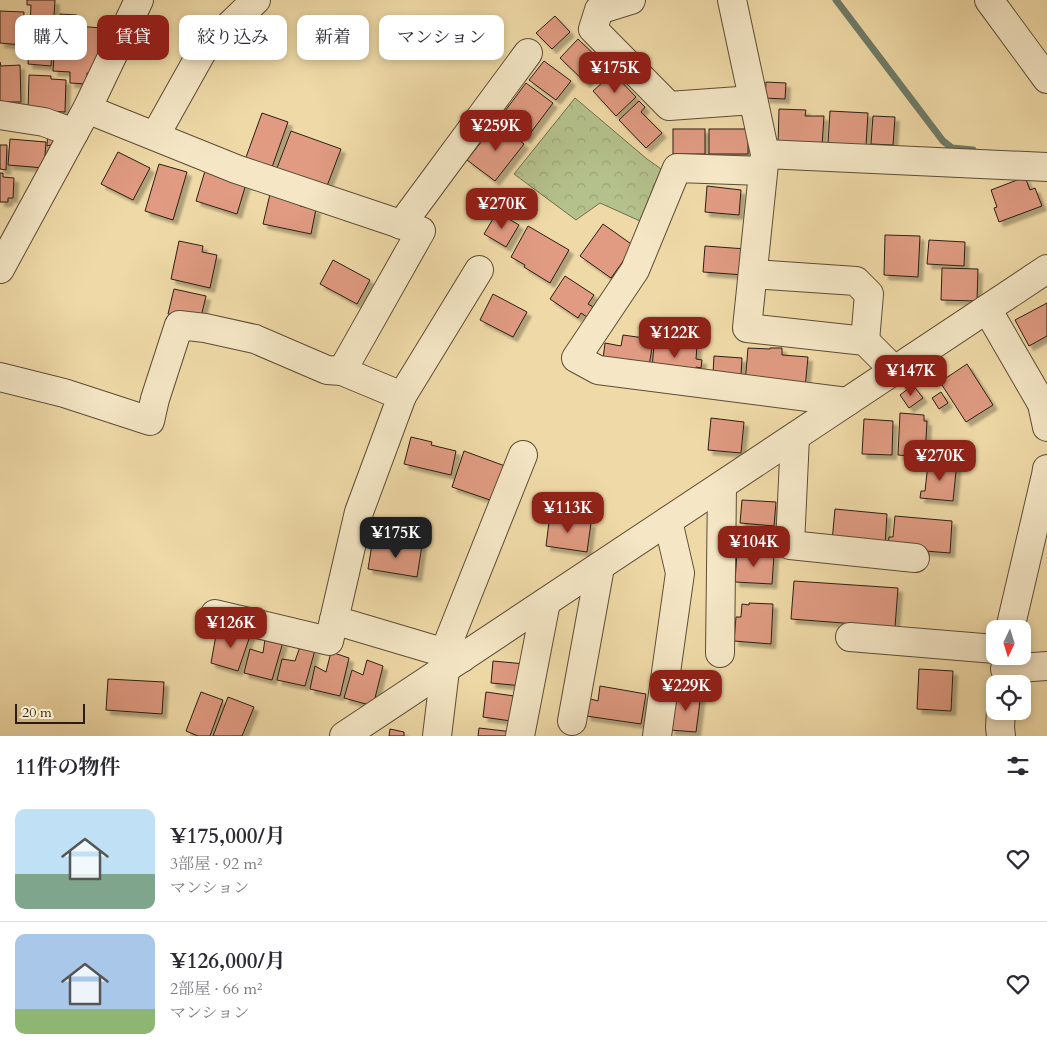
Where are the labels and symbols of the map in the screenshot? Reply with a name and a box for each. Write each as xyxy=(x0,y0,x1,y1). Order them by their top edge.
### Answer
pin: ¥175K xyxy=(580,52,650,94)
pin: ¥259K xyxy=(461,110,531,152)
pin: ¥270K xyxy=(467,188,537,230)
pin: ¥122K xyxy=(640,316,710,359)
pin: ¥147K xyxy=(876,354,946,397)
pin: ¥270K xyxy=(905,440,975,482)
pin: ¥113K xyxy=(533,492,603,534)
pin: ¥175K xyxy=(361,516,431,559)
pin: ¥104K xyxy=(719,526,789,568)
pin: ¥126K xyxy=(196,606,266,649)
north arrow xyxy=(986,620,1031,665)
pin: ¥229K xyxy=(651,670,721,712)
scale bar xyxy=(15,701,85,724)

